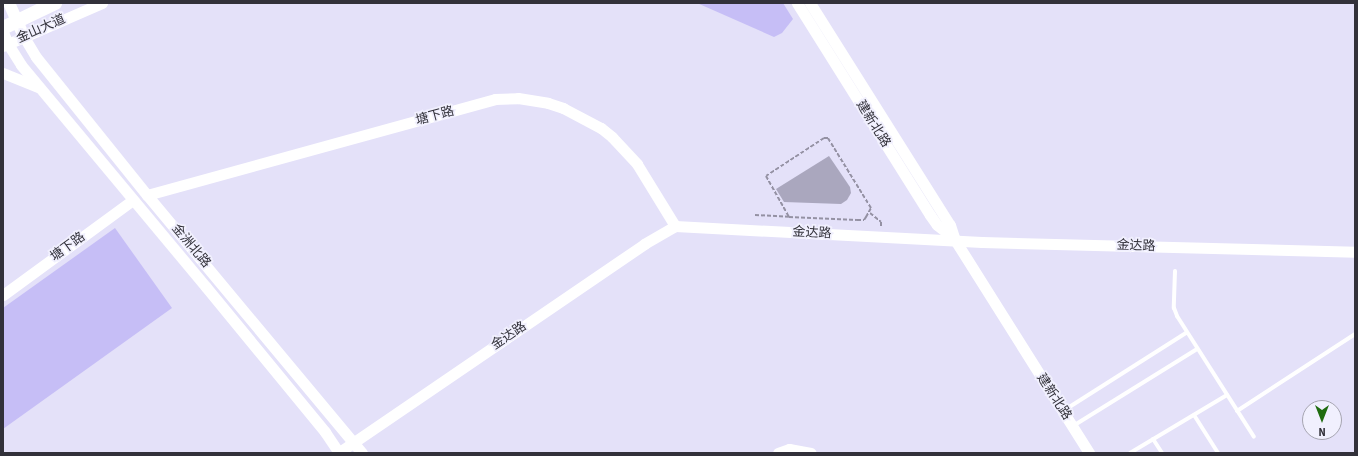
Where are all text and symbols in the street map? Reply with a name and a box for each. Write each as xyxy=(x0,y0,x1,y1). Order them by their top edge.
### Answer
street label: 金山大道 xyxy=(14,11,68,47)
street label: 建新北路 xyxy=(853,98,893,150)
street label: 塘下路 xyxy=(414,103,456,129)
street label: 金洲北路 xyxy=(168,221,214,271)
street label: 金达路 xyxy=(792,224,832,242)
street label: 塘下路 xyxy=(48,229,88,265)
street label: 金达路 xyxy=(1116,238,1156,254)
street label: 金达路 xyxy=(488,319,530,353)
street label: 建新北路 xyxy=(1033,371,1075,423)
north arrow xyxy=(1302,400,1342,440)
text: N xyxy=(1318,424,1326,439)

